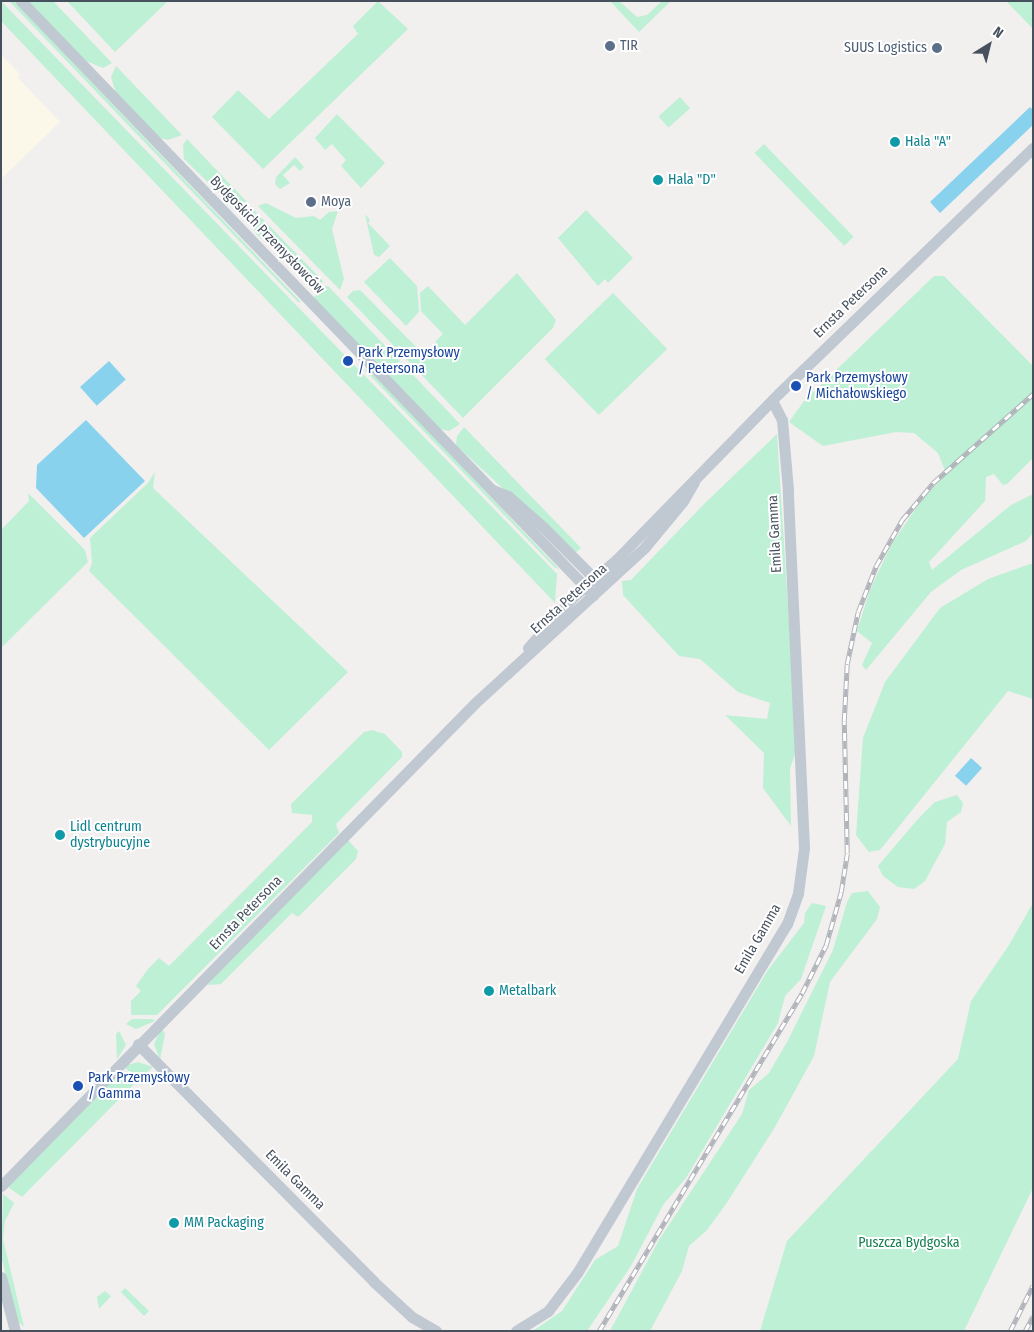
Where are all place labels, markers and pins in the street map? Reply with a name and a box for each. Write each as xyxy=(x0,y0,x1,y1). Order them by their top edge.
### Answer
place label: TIR xyxy=(620,38,638,54)
marker: TIR xyxy=(604,40,616,52)
place label: SUUS Logistics xyxy=(844,40,927,56)
marker: SUUS Logistics xyxy=(931,42,943,54)
place label: Hala "A" xyxy=(905,134,951,150)
marker: Hala "A" xyxy=(889,136,901,148)
place label: Hala "D" xyxy=(668,172,716,188)
marker: Hala "D" xyxy=(652,174,664,186)
place label: Moya xyxy=(321,194,351,210)
marker: Moya xyxy=(305,196,317,208)
place label: Park Przemysłowy / Petersona xyxy=(358,345,460,378)
marker: Park Przemysłowy / Petersona xyxy=(342,355,354,367)
place label: Park Przemysłowy / Michałowskiego xyxy=(806,370,908,402)
marker: Park Przemysłowy / Michałowskiego xyxy=(790,380,802,392)
place label: Lidl centrum dystrybucyjne xyxy=(70,819,150,852)
marker: Lidl centrum dystrybucyjne xyxy=(54,829,66,841)
place label: Metalbark xyxy=(499,983,556,999)
marker: Metalbark xyxy=(483,985,495,997)
place label: Park Przemysłowy / Gamma xyxy=(88,1070,190,1102)
marker: Park Przemysłowy / Gamma xyxy=(72,1080,84,1092)
place label: MM Packaging xyxy=(184,1215,264,1231)
marker: MM Packaging xyxy=(168,1217,180,1229)

